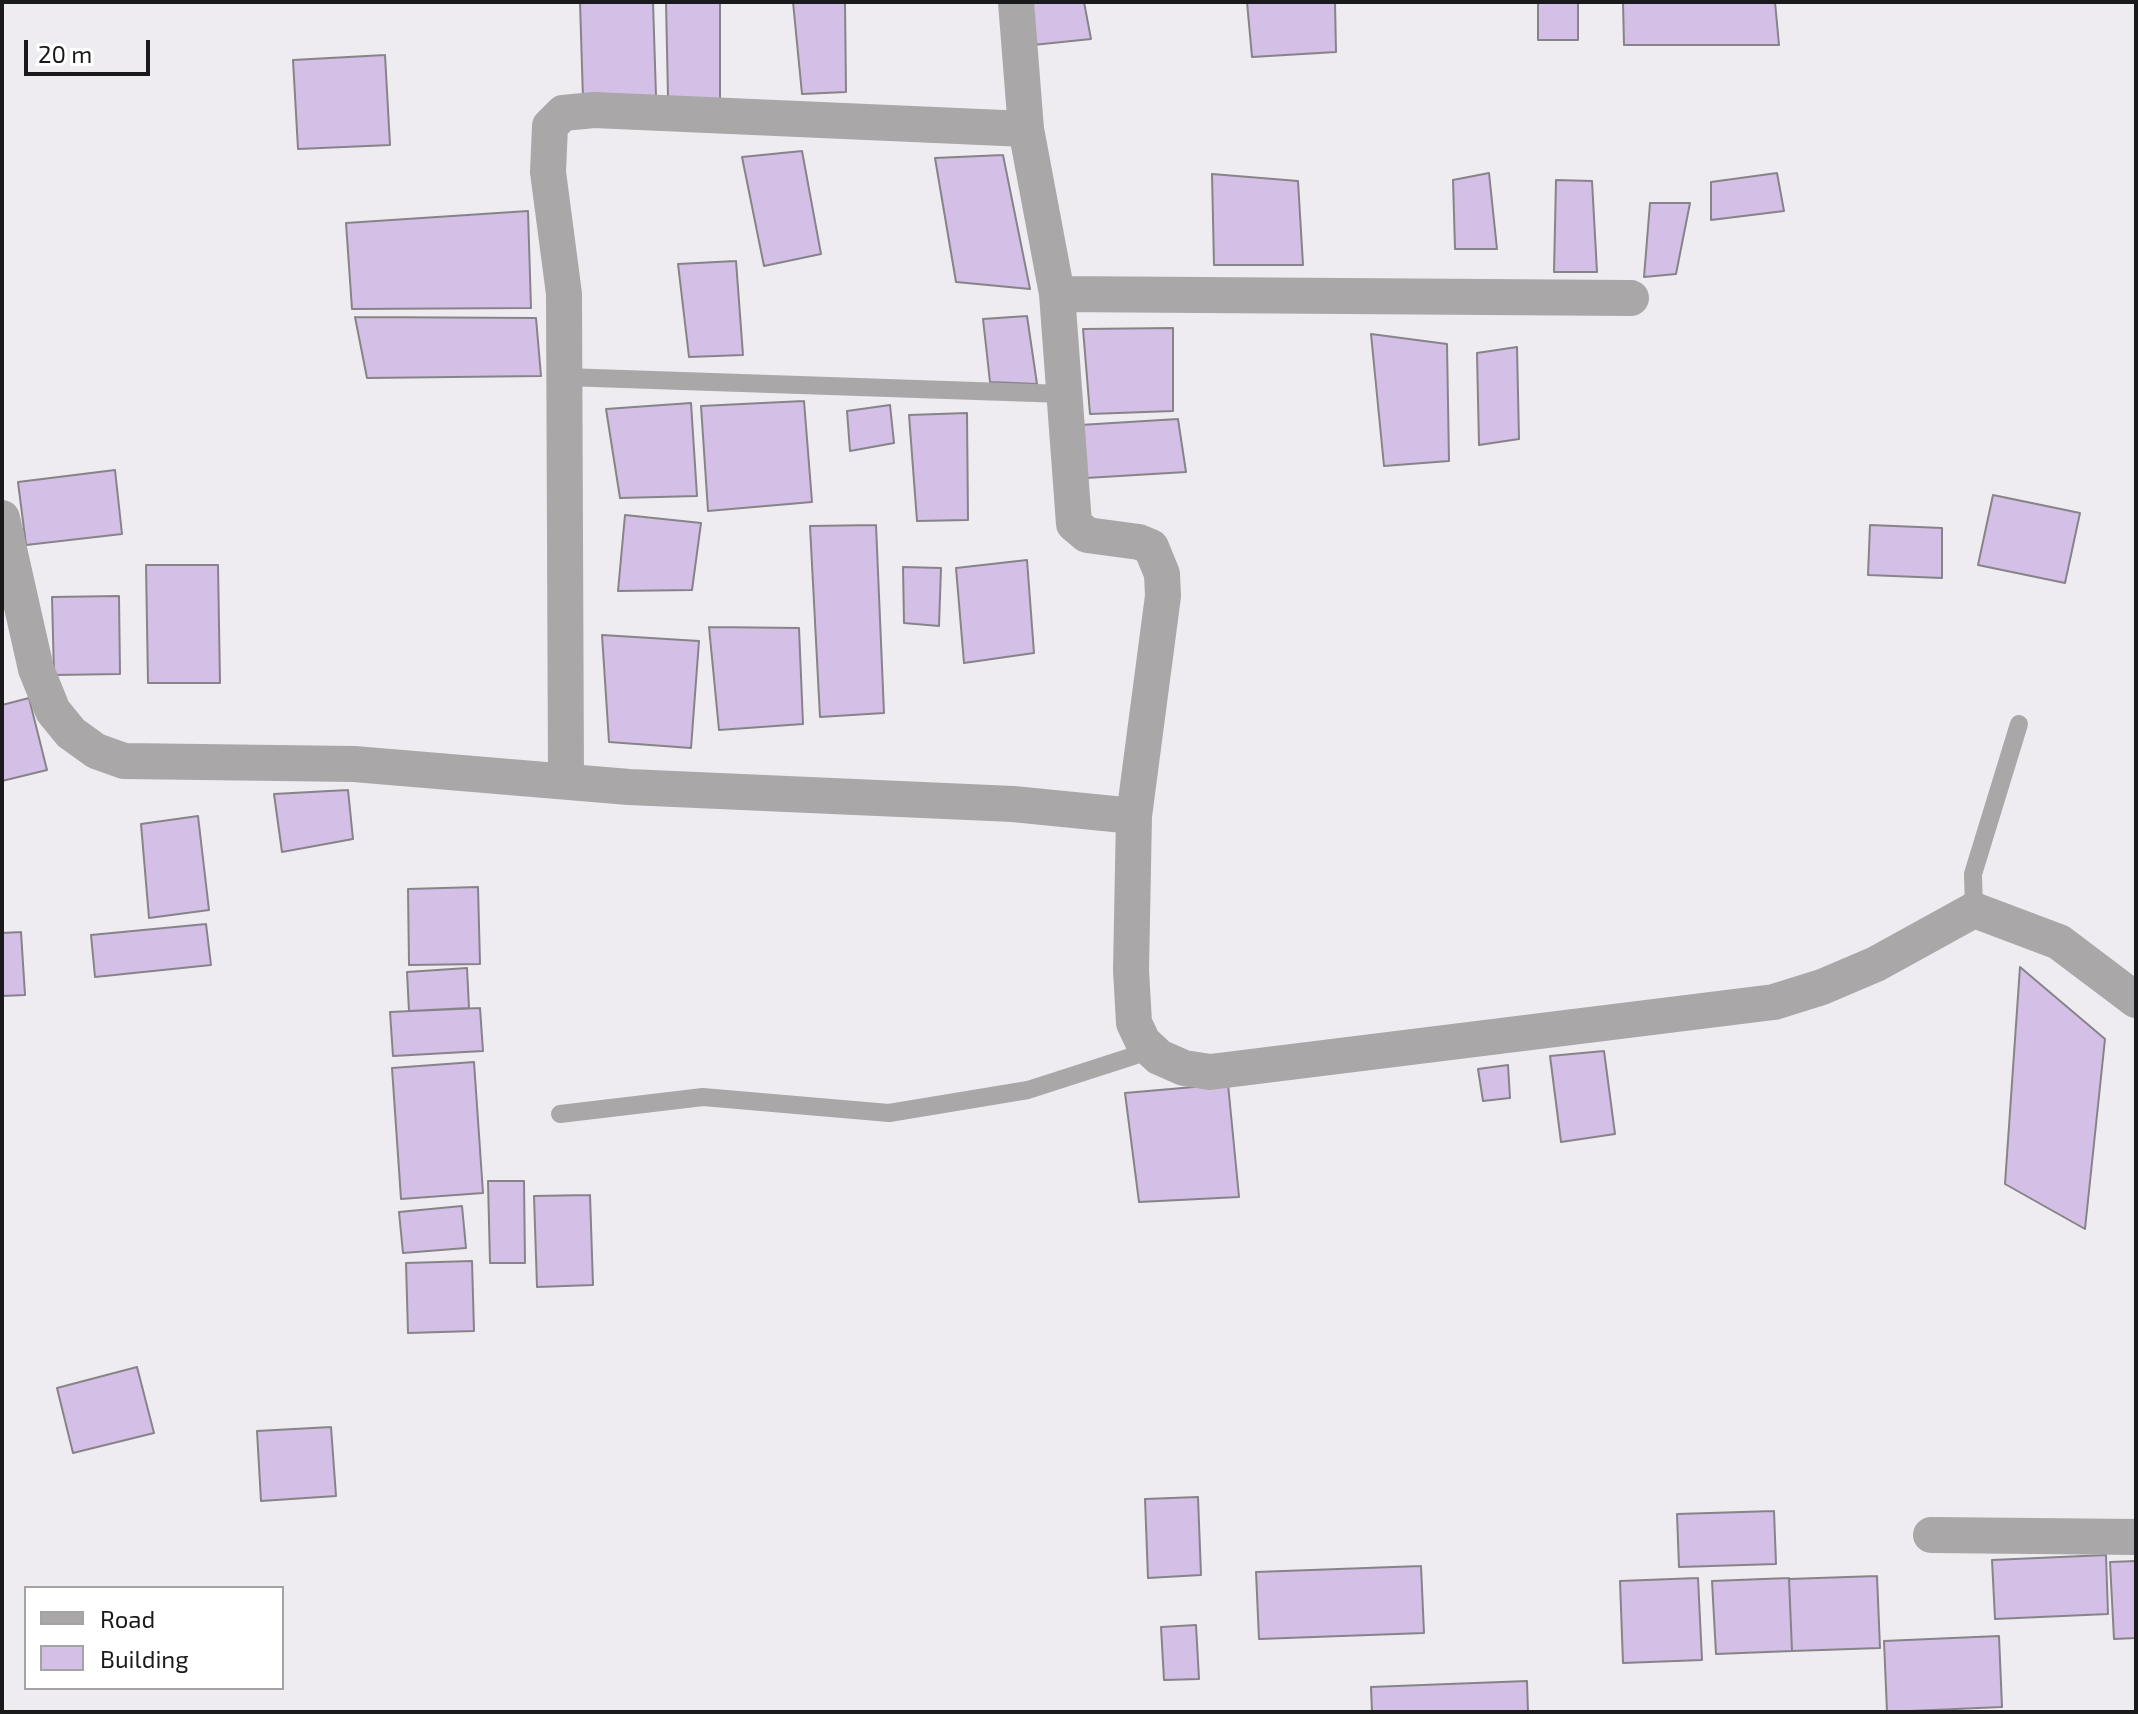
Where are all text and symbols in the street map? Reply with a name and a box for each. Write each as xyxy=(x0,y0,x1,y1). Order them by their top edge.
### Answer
scale bar xyxy=(28,24,154,74)
text: 20 m xyxy=(38,39,92,68)
legend xyxy=(24,1586,284,1690)
text: Road xyxy=(100,1604,155,1633)
text: Building xyxy=(100,1644,189,1673)

